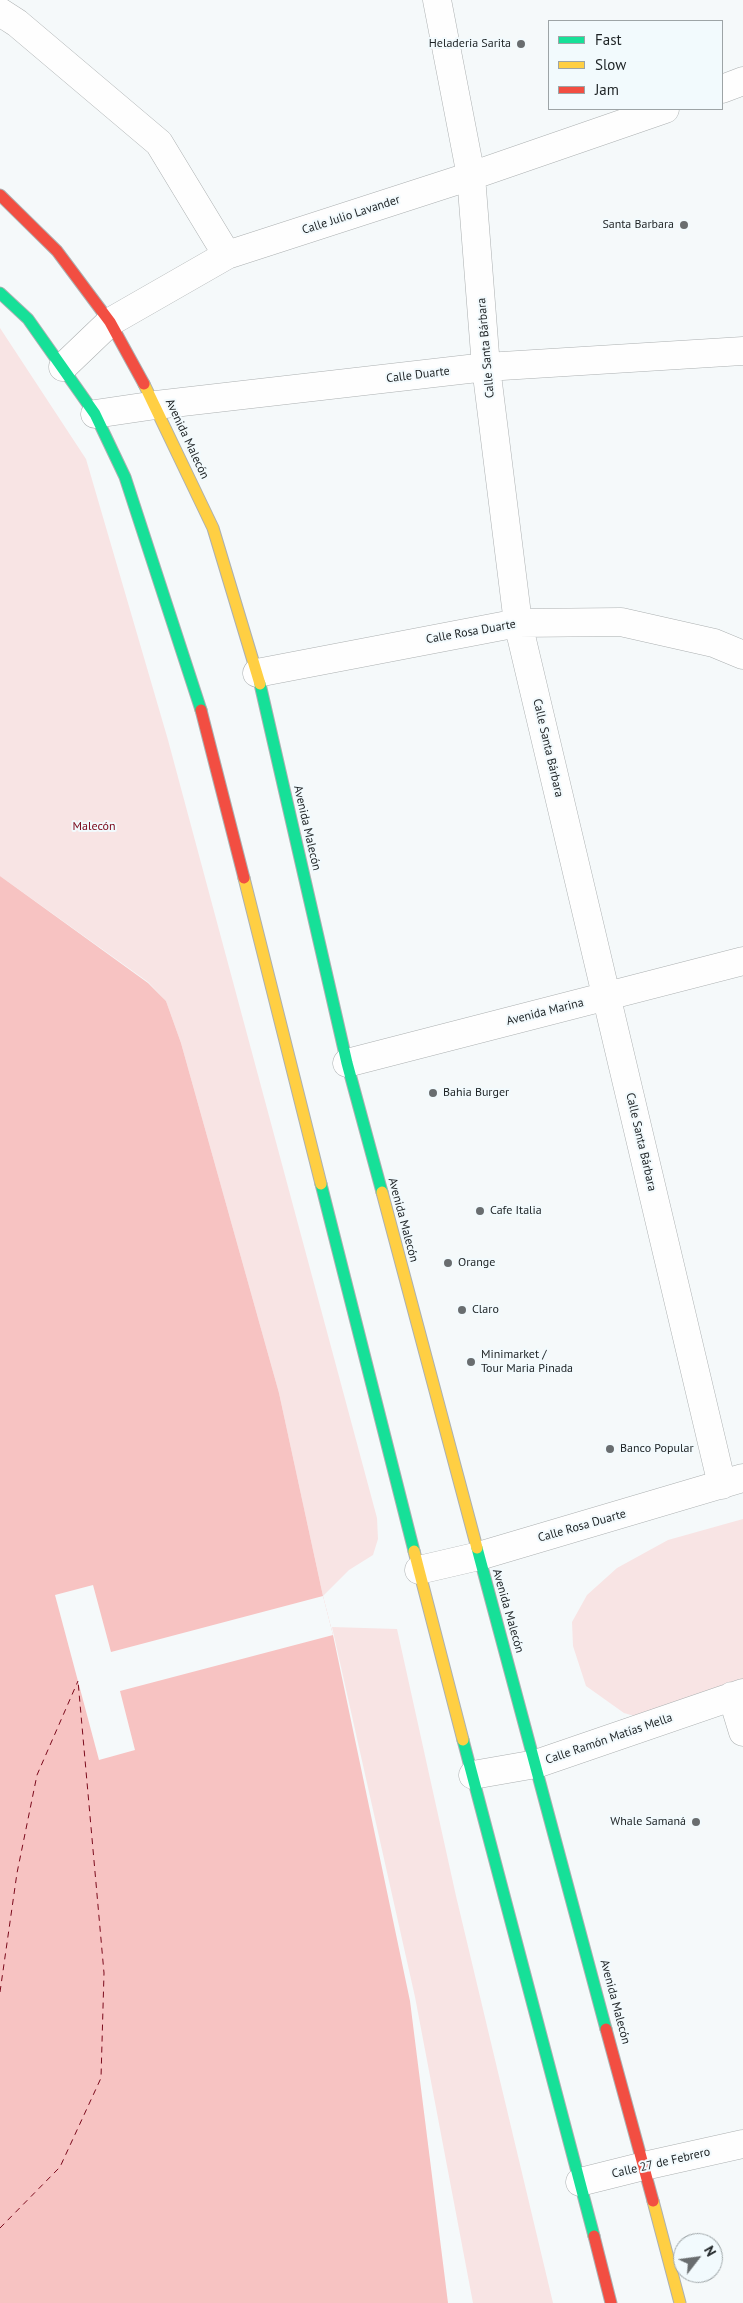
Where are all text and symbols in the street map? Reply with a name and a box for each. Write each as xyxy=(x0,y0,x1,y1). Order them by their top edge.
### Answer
legend xyxy=(548,20,723,110)
text: Fast xyxy=(595,30,622,49)
place label: Heladeria Sarita xyxy=(429,37,511,51)
marker: Heladeria Sarita xyxy=(515,38,527,50)
text: Slow xyxy=(595,55,626,74)
text: Jam xyxy=(595,80,619,99)
street label: Calle Julio Lavander xyxy=(300,192,402,238)
place label: Santa Barbara xyxy=(602,218,674,232)
marker: Santa Barbara xyxy=(678,219,690,231)
street label: Calle Santa Bárbara xyxy=(474,297,498,399)
street label: Calle Duarte xyxy=(386,364,450,386)
street label: Avenida Malecón xyxy=(162,397,212,481)
street label: Calle Rosa Duarte xyxy=(425,617,517,647)
street label: Calle Santa Bárbara xyxy=(530,697,566,799)
street label: Avenida Malecón xyxy=(290,784,324,872)
park label: Malecón xyxy=(72,820,116,834)
street label: Avenida Marina xyxy=(505,995,585,1029)
place label: Bahia Burger xyxy=(443,1086,509,1100)
marker: Bahia Burger xyxy=(427,1087,439,1099)
street label: Calle Santa Bárbara xyxy=(623,1091,659,1193)
street label: Avenida Malecón xyxy=(385,1176,421,1264)
place label: Cafe Italia xyxy=(490,1204,542,1218)
marker: Cafe Italia xyxy=(474,1205,486,1217)
place label: Orange xyxy=(458,1256,495,1270)
marker: Orange xyxy=(442,1257,454,1269)
place label: Claro xyxy=(472,1303,499,1317)
marker: Claro xyxy=(456,1304,468,1316)
place label: Minimarket / Tour Maria Pinada xyxy=(481,1348,573,1376)
marker: Minimarket / Tour Maria Pinada xyxy=(465,1356,477,1368)
place label: Banco Popular xyxy=(620,1442,693,1456)
marker: Banco Popular xyxy=(604,1443,616,1455)
street label: Calle Rosa Duarte xyxy=(536,1507,628,1545)
street label: Avenida Malecón xyxy=(489,1567,527,1655)
street label: Calle Ramón Matías Mella xyxy=(544,1710,674,1768)
place label: Whale Samaná xyxy=(610,1815,686,1829)
marker: Whale Samaná xyxy=(690,1816,702,1828)
street label: Avenida Malecón xyxy=(597,1958,633,2046)
street label: Calle 27 de Febrero xyxy=(610,2145,712,2181)
north arrow xyxy=(673,2233,723,2283)
text: N xyxy=(700,2243,720,2259)

